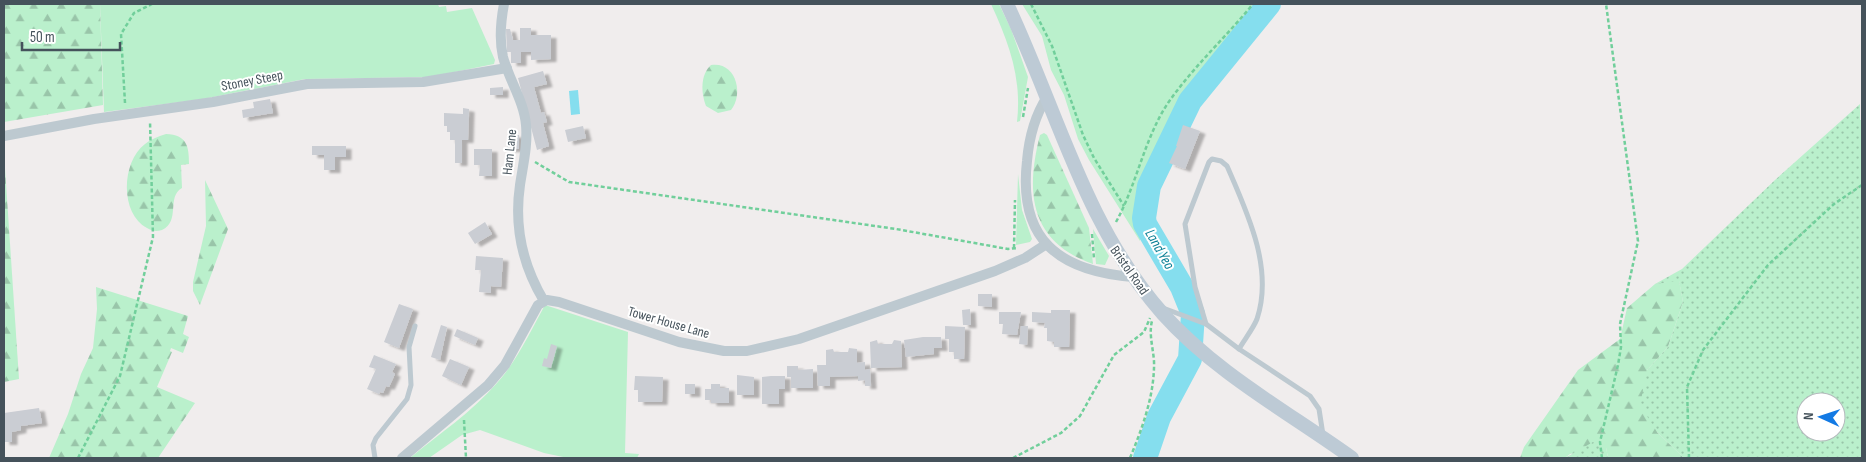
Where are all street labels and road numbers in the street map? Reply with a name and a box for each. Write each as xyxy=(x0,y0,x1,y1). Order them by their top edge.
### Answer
street label: Stoney Steep xyxy=(220,66,284,95)
street label: Ham Lane xyxy=(499,128,520,176)
street label: Bristol Road xyxy=(1107,242,1153,298)
street label: Tower House Lane xyxy=(626,303,712,342)

